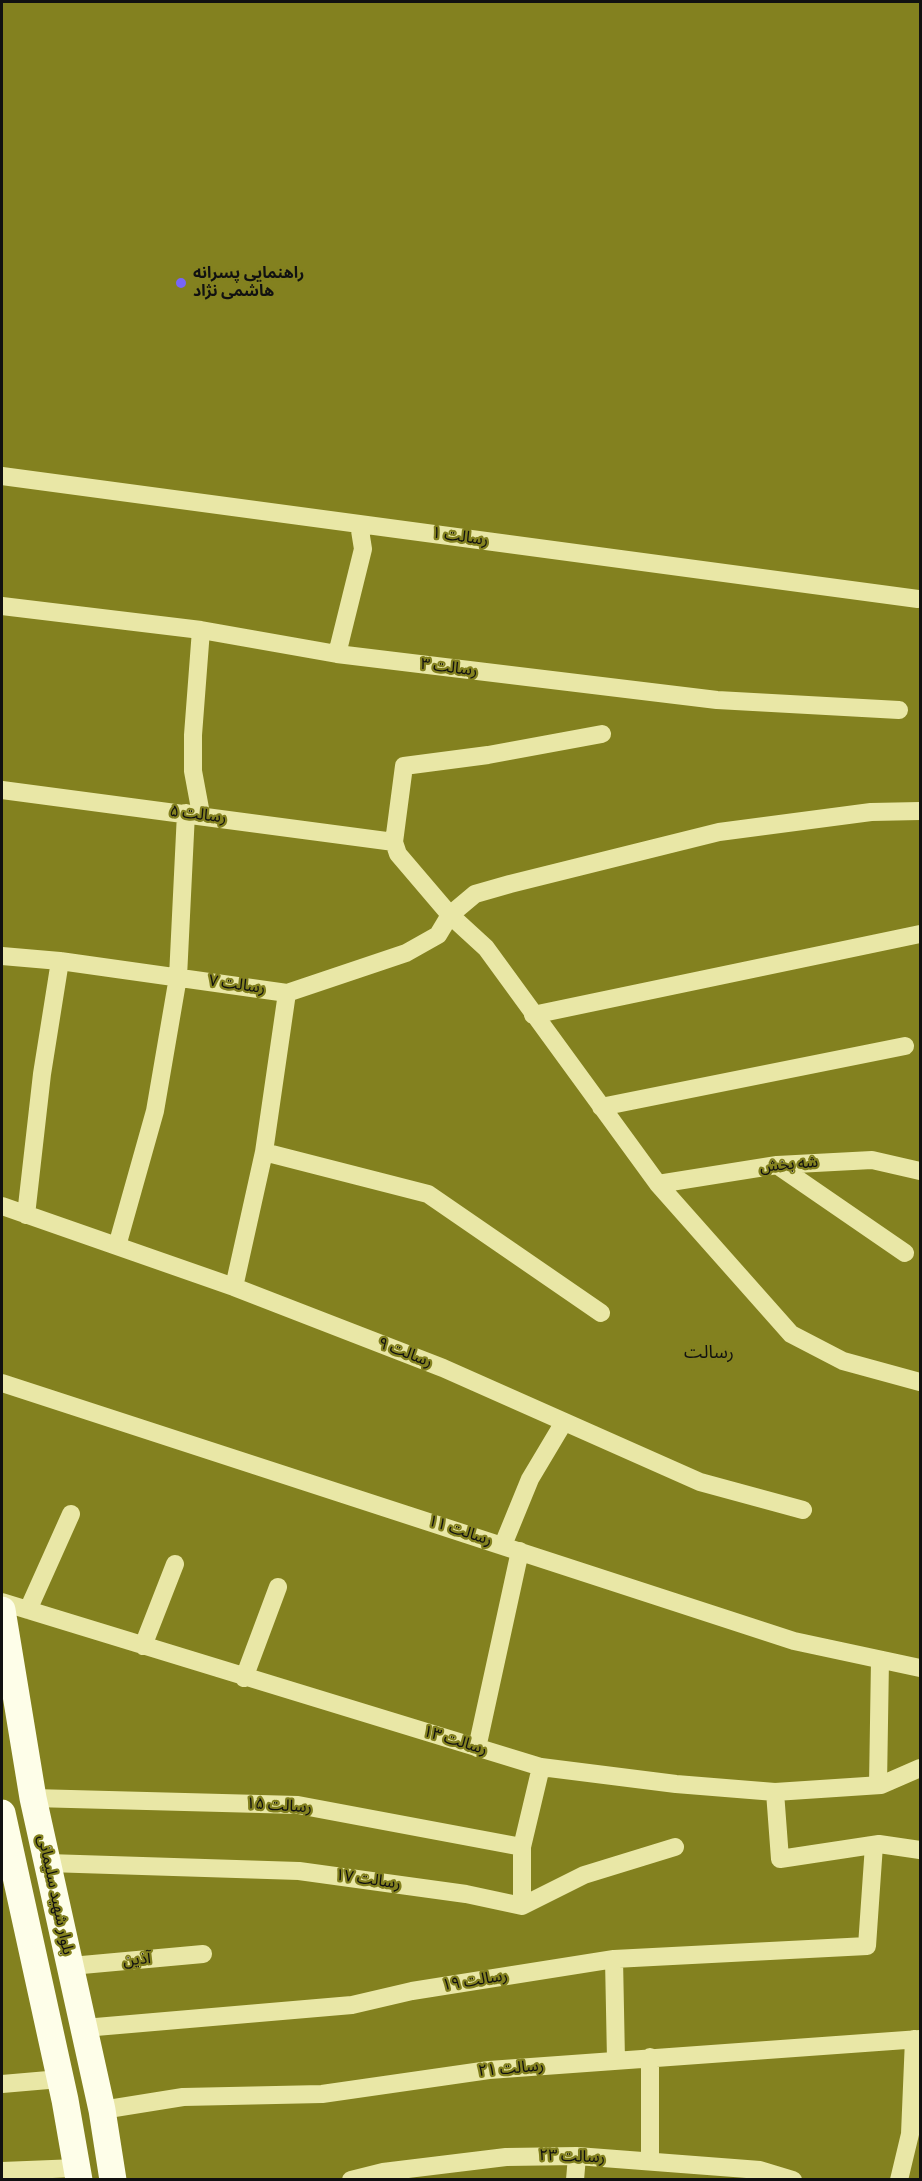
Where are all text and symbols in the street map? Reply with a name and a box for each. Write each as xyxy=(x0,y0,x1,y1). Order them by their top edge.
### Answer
place label: راهنمایی پسرانه هاشمی نژاد xyxy=(193,264,304,302)
marker: راهنمایی پسرانه هاشمی نژاد xyxy=(174,276,188,290)
street label: رسالت ۱ xyxy=(430,524,490,550)
street label: رسالت ۳ xyxy=(420,655,478,681)
street label: رسالت ۵ xyxy=(169,802,227,828)
street label: رسالت ۷ xyxy=(207,972,267,998)
street label: شه بخش xyxy=(759,1153,819,1177)
street label: رسالت ۹ xyxy=(375,1334,435,1372)
district label: رسالت xyxy=(684,1342,734,1364)
street label: رسالت ۱۱ xyxy=(426,1512,494,1550)
street label: رسالت ۱۳ xyxy=(421,1722,489,1760)
street label: رسالت ۱۵ xyxy=(245,1794,313,1818)
street label: بلوار شهید سلیمانی xyxy=(33,1833,77,1957)
street label: رسالت ۱۷ xyxy=(334,1866,402,1894)
street label: آذین xyxy=(122,1949,152,1971)
street label: رسالت ۱۹ xyxy=(441,1966,509,1996)
street label: رسالت ۲۱ xyxy=(477,2057,545,2081)
street label: رسالت ۲۳ xyxy=(539,2146,605,2168)

